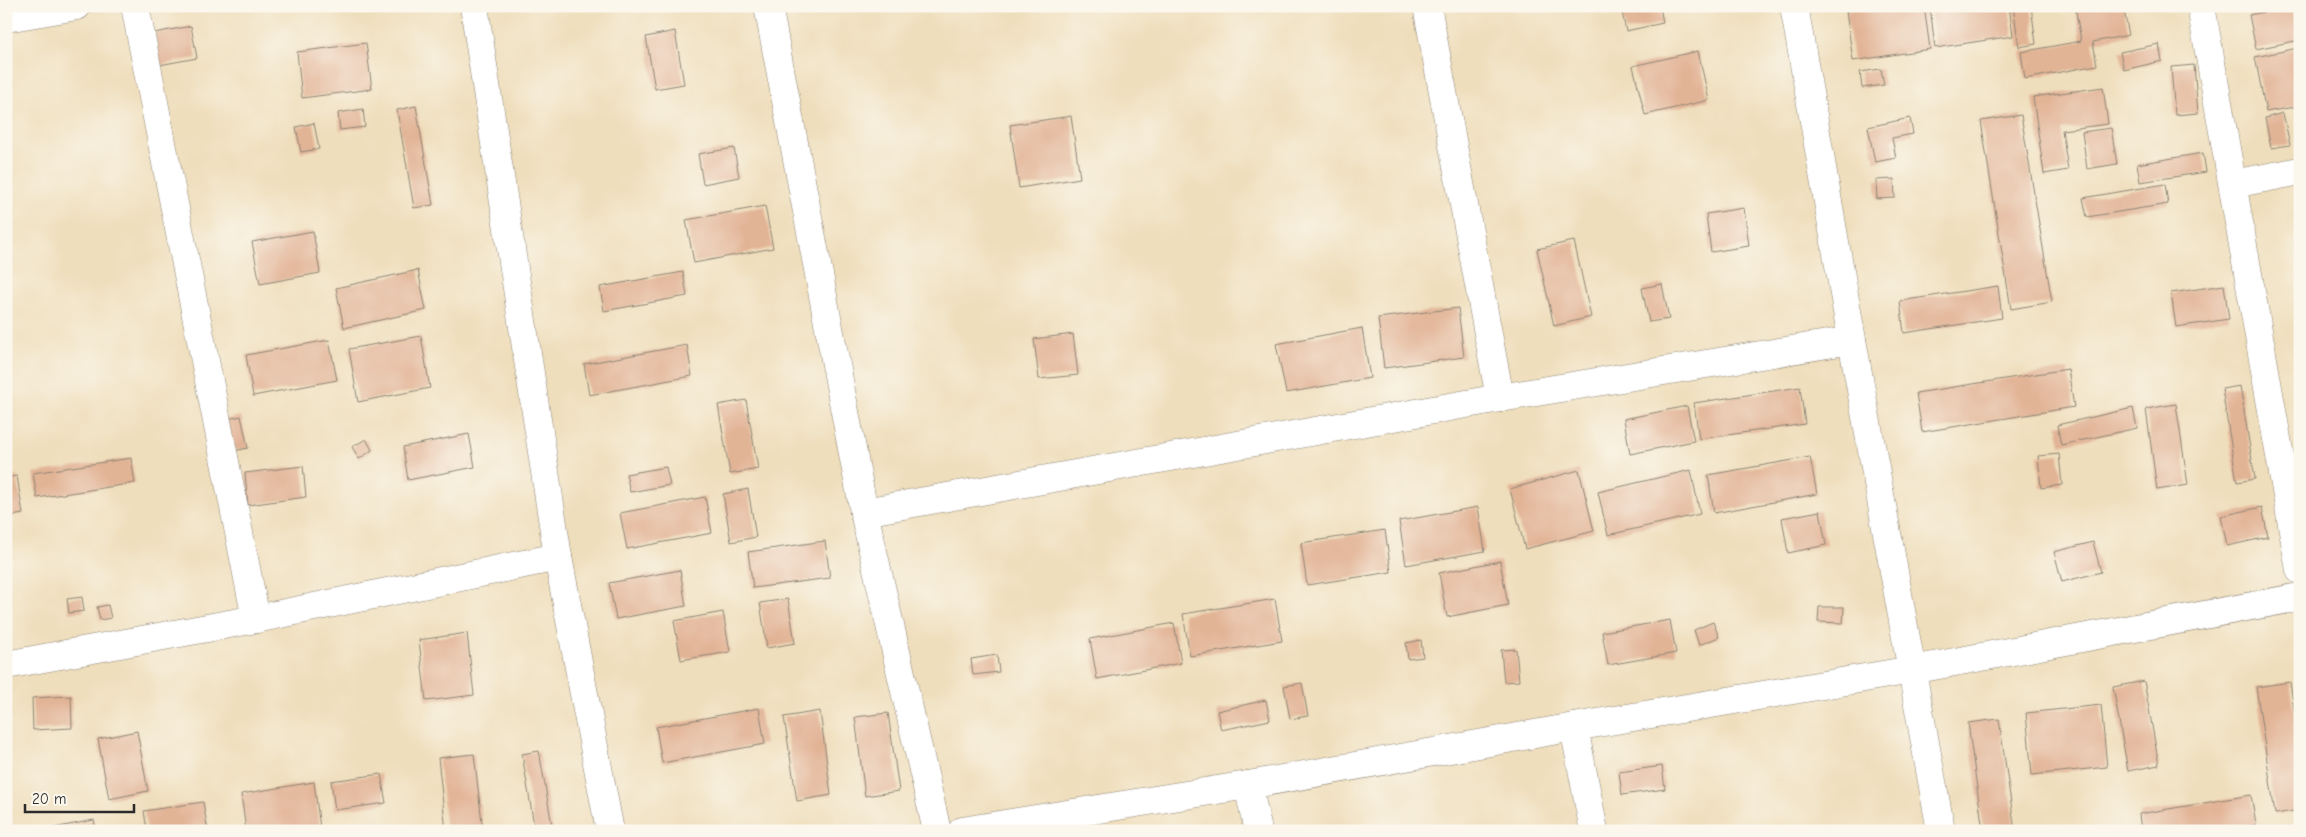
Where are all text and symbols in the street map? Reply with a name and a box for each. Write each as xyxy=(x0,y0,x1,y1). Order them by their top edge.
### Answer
scale bar xyxy=(25,782,134,814)
text: 20 m xyxy=(32,790,66,808)

